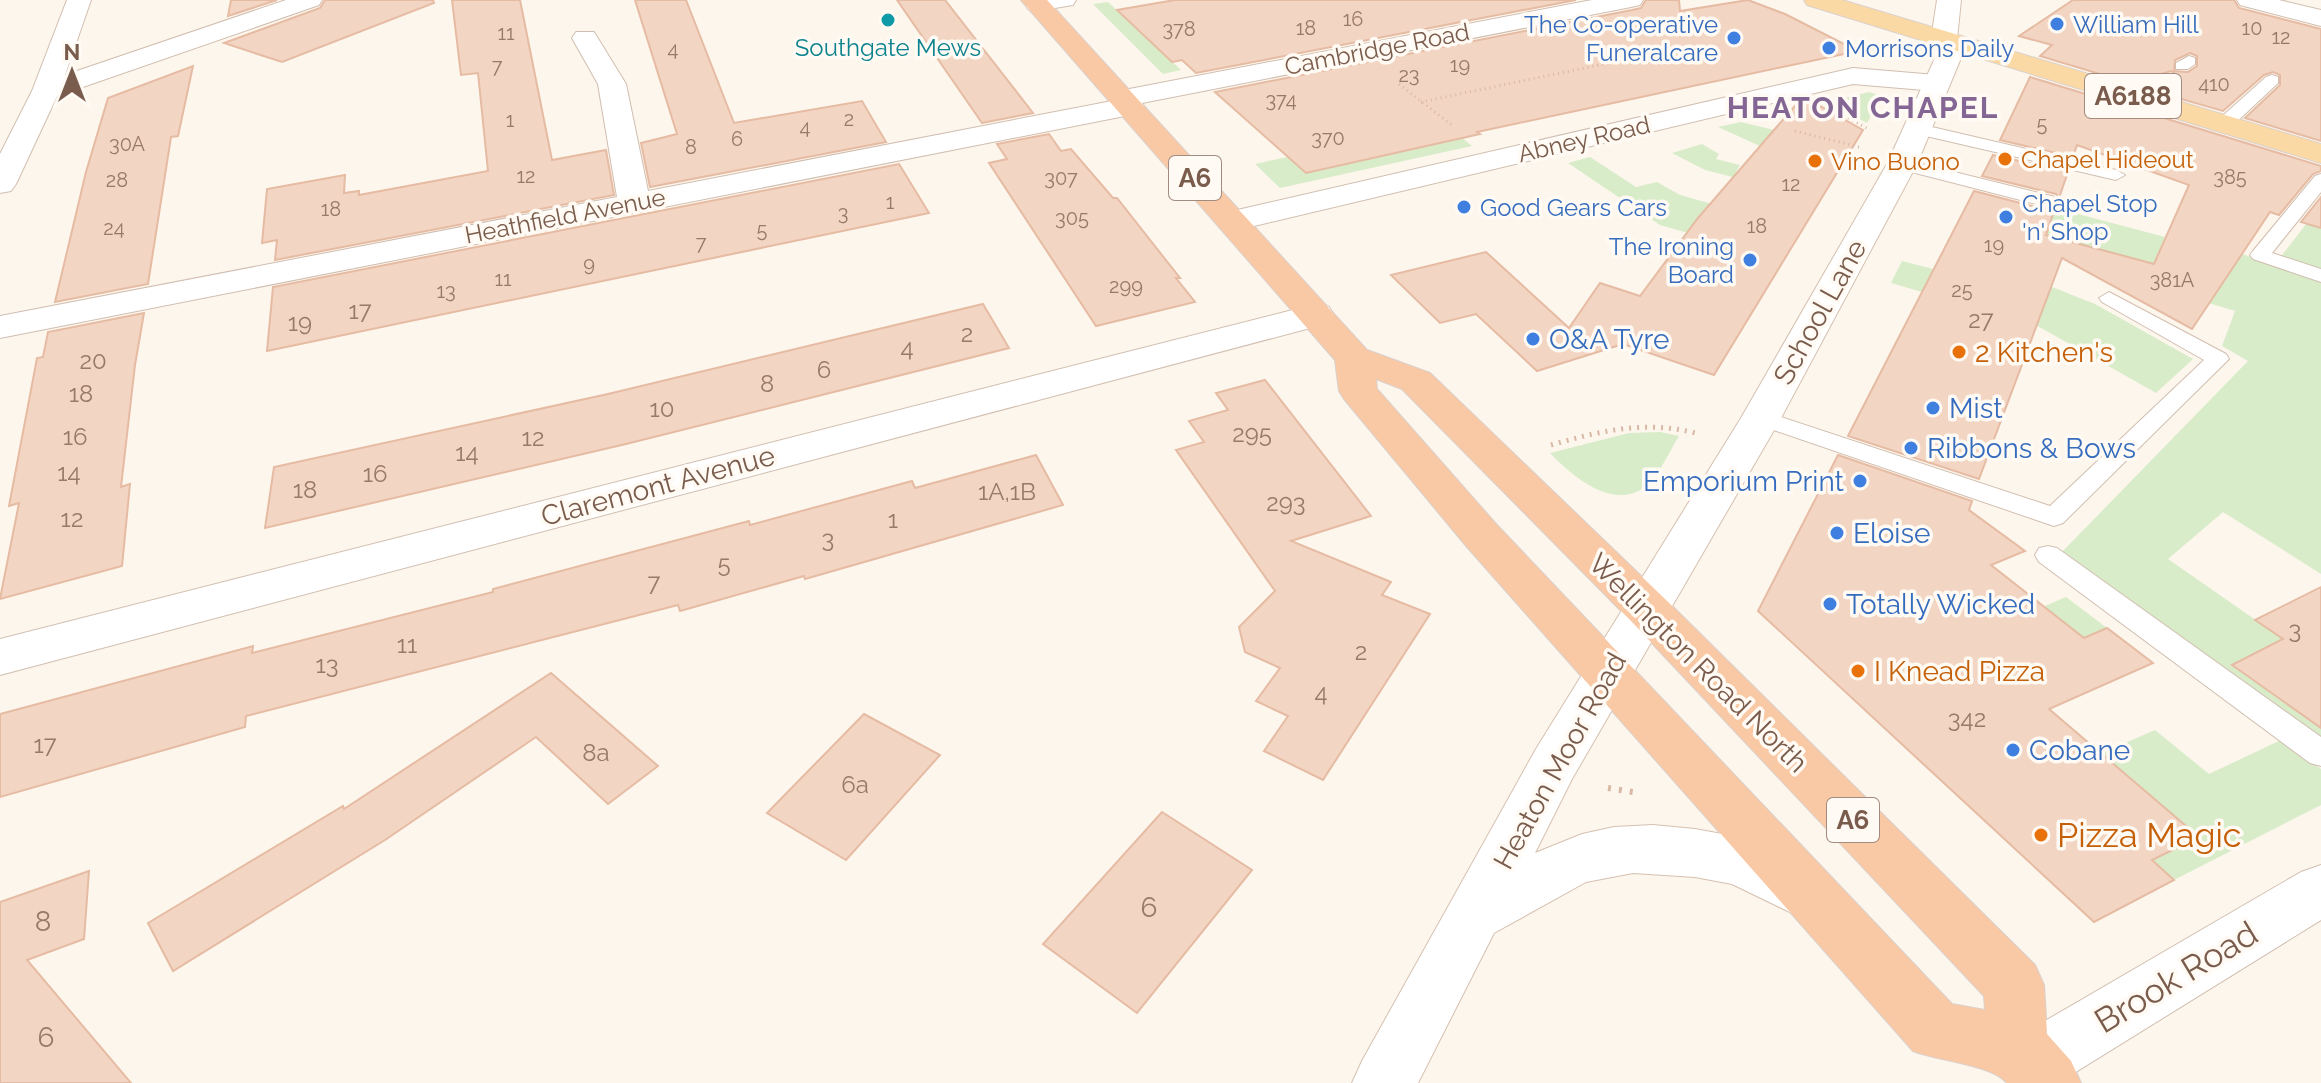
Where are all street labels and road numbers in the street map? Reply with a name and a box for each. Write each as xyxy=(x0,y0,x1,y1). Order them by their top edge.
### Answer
street label: Cambridge Road xyxy=(1282,17,1472,81)
road number: A6188 xyxy=(2085,74,2181,118)
street label: Abney Road xyxy=(1515,110,1653,168)
road number: A6 xyxy=(1169,156,1221,200)
street label: Heathfield Avenue xyxy=(462,182,668,250)
street label: School Lane xyxy=(1767,234,1873,390)
street label: Claremont Avenue xyxy=(538,439,778,533)
street label: Wellington Road North xyxy=(1582,547,1814,779)
street label: Heaton Moor Road xyxy=(1487,647,1633,875)
road number: A6 xyxy=(1827,798,1879,842)
street label: Brook Road xyxy=(2087,913,2265,1041)

